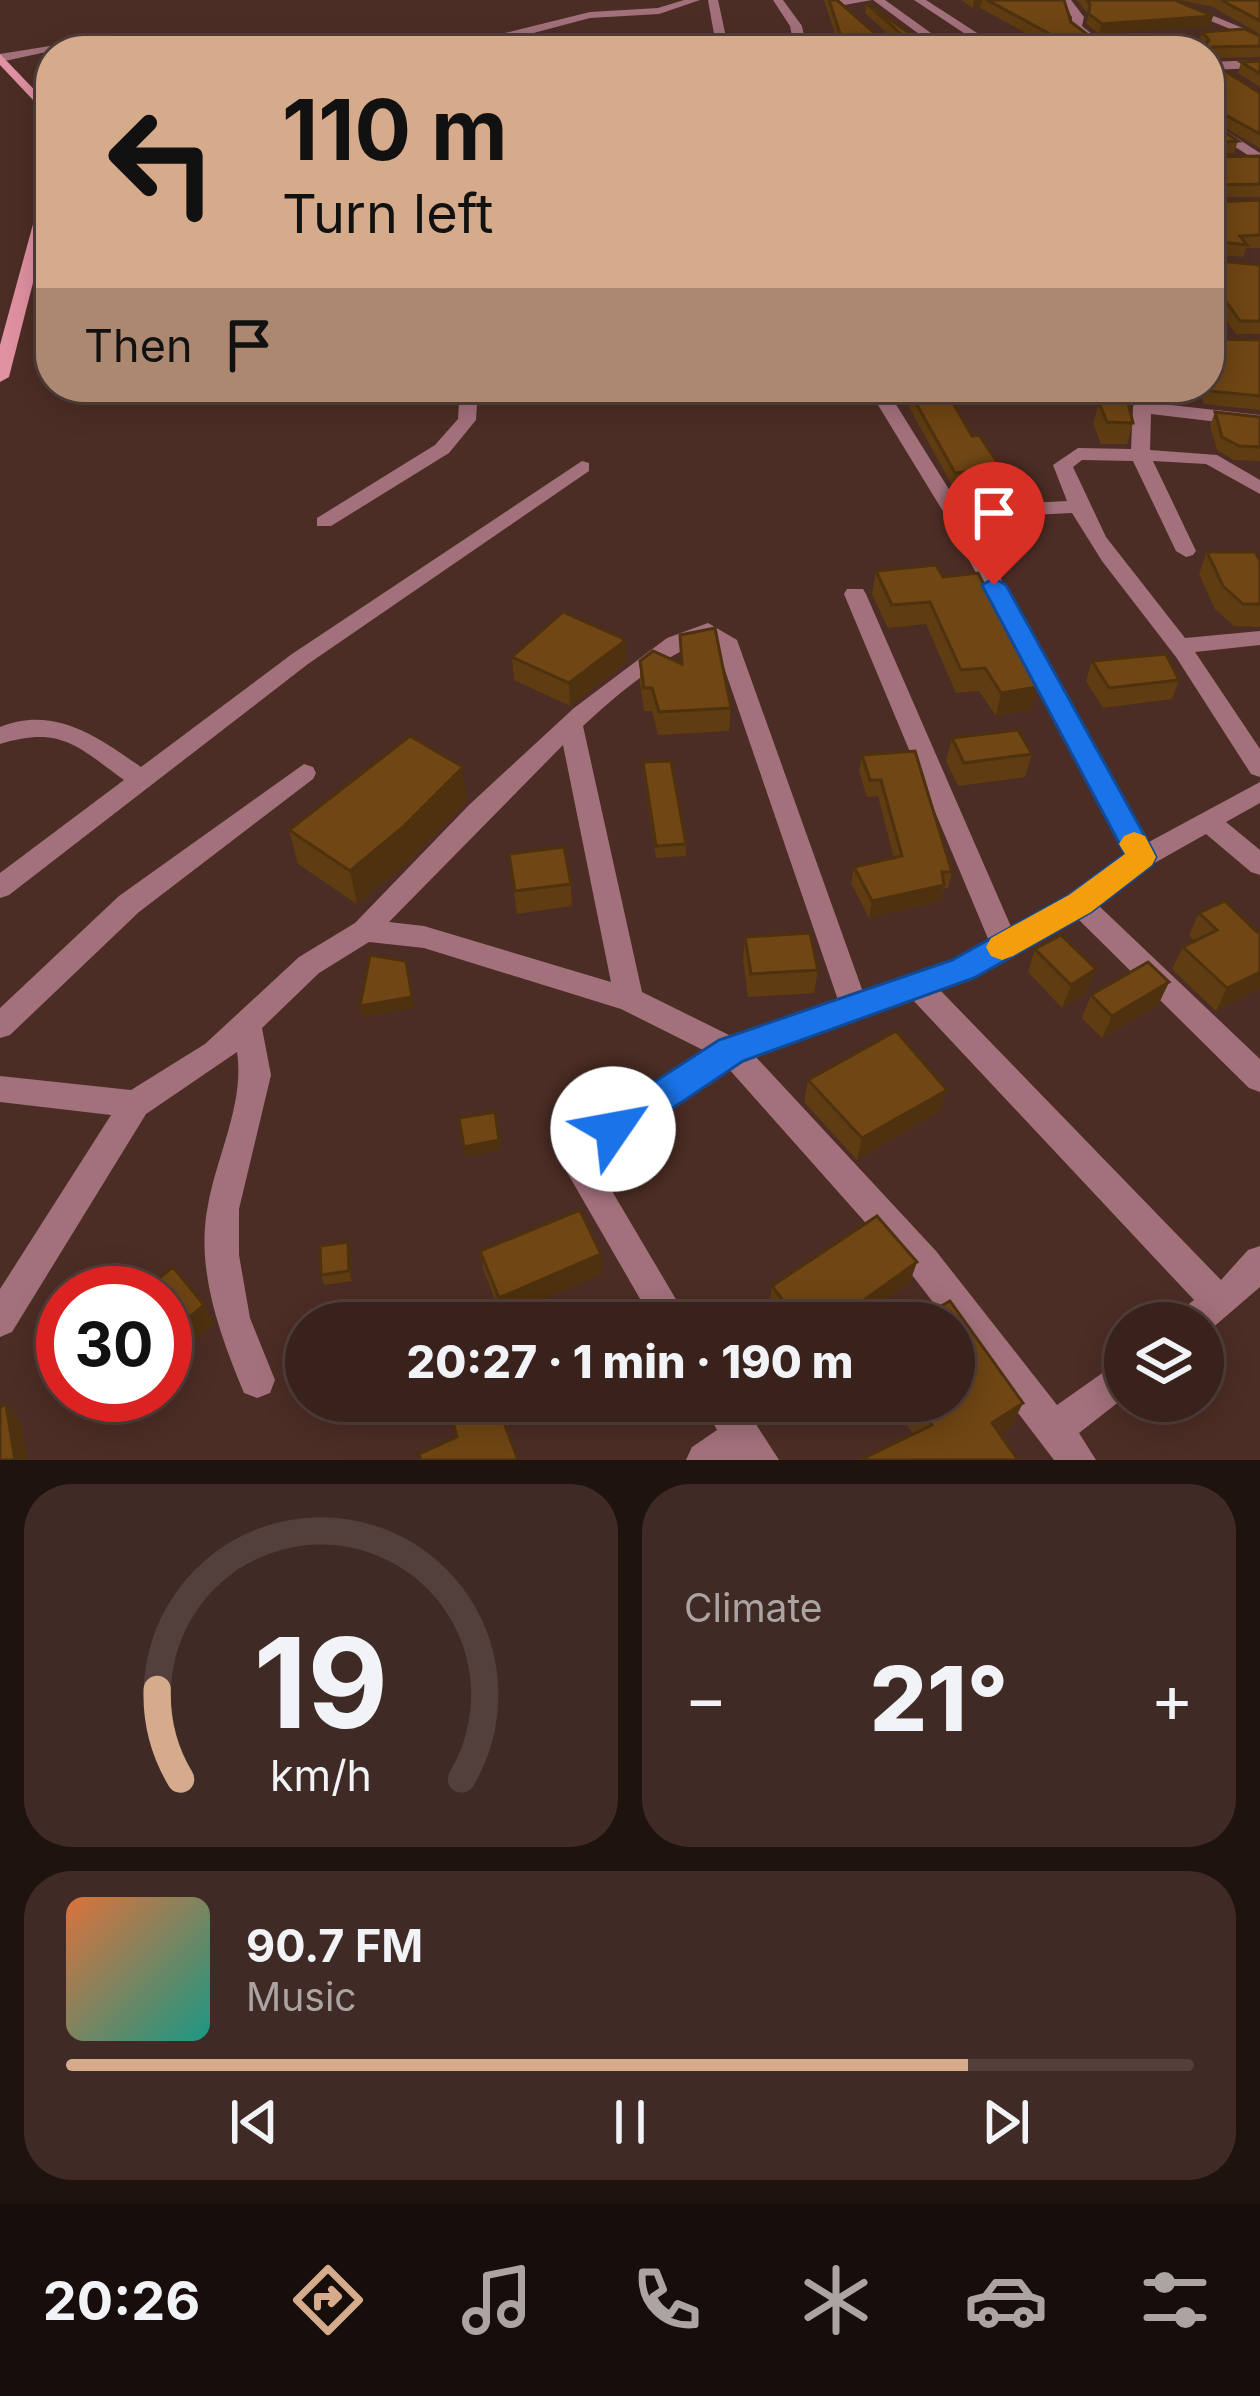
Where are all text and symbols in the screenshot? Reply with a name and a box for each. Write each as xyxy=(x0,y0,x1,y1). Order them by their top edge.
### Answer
text: 110 m xyxy=(282,79,508,180)
icon: left xyxy=(84,84,240,240)
text: Turn left xyxy=(282,181,493,246)
icon: arrive xyxy=(216,312,282,378)
text: Then xyxy=(84,318,192,373)
pin xyxy=(943,462,1045,585)
icon: arrive xyxy=(961,480,1027,546)
position arrow xyxy=(550,1066,676,1192)
speed limit sign: 30 xyxy=(36,1266,192,1422)
map controls xyxy=(1104,1302,1224,1422)
button: layers xyxy=(1104,1302,1224,1422)
text: 20:27 · 1 min · 190 m xyxy=(406,1334,854,1389)
text: Climate xyxy=(684,1584,823,1631)
text: 19 xyxy=(254,1607,388,1758)
text: 21° xyxy=(870,1644,1008,1753)
text: − xyxy=(684,1658,728,1738)
text: + xyxy=(1150,1658,1194,1738)
text: km/h xyxy=(270,1748,372,1800)
text: 90.7 FM xyxy=(246,1918,423,1973)
text: Music xyxy=(246,1973,357,2020)
icon: previous xyxy=(221,2089,287,2155)
icon: pause xyxy=(597,2089,663,2155)
icon: next xyxy=(973,2089,1039,2155)
icon: directions xyxy=(286,2258,370,2342)
icon: music xyxy=(455,2258,539,2342)
icon: phone xyxy=(625,2258,709,2342)
icon: climate xyxy=(794,2258,878,2342)
icon: car xyxy=(964,2258,1048,2342)
icon: filters xyxy=(1133,2258,1217,2342)
text: 20:26 xyxy=(43,2268,200,2333)

